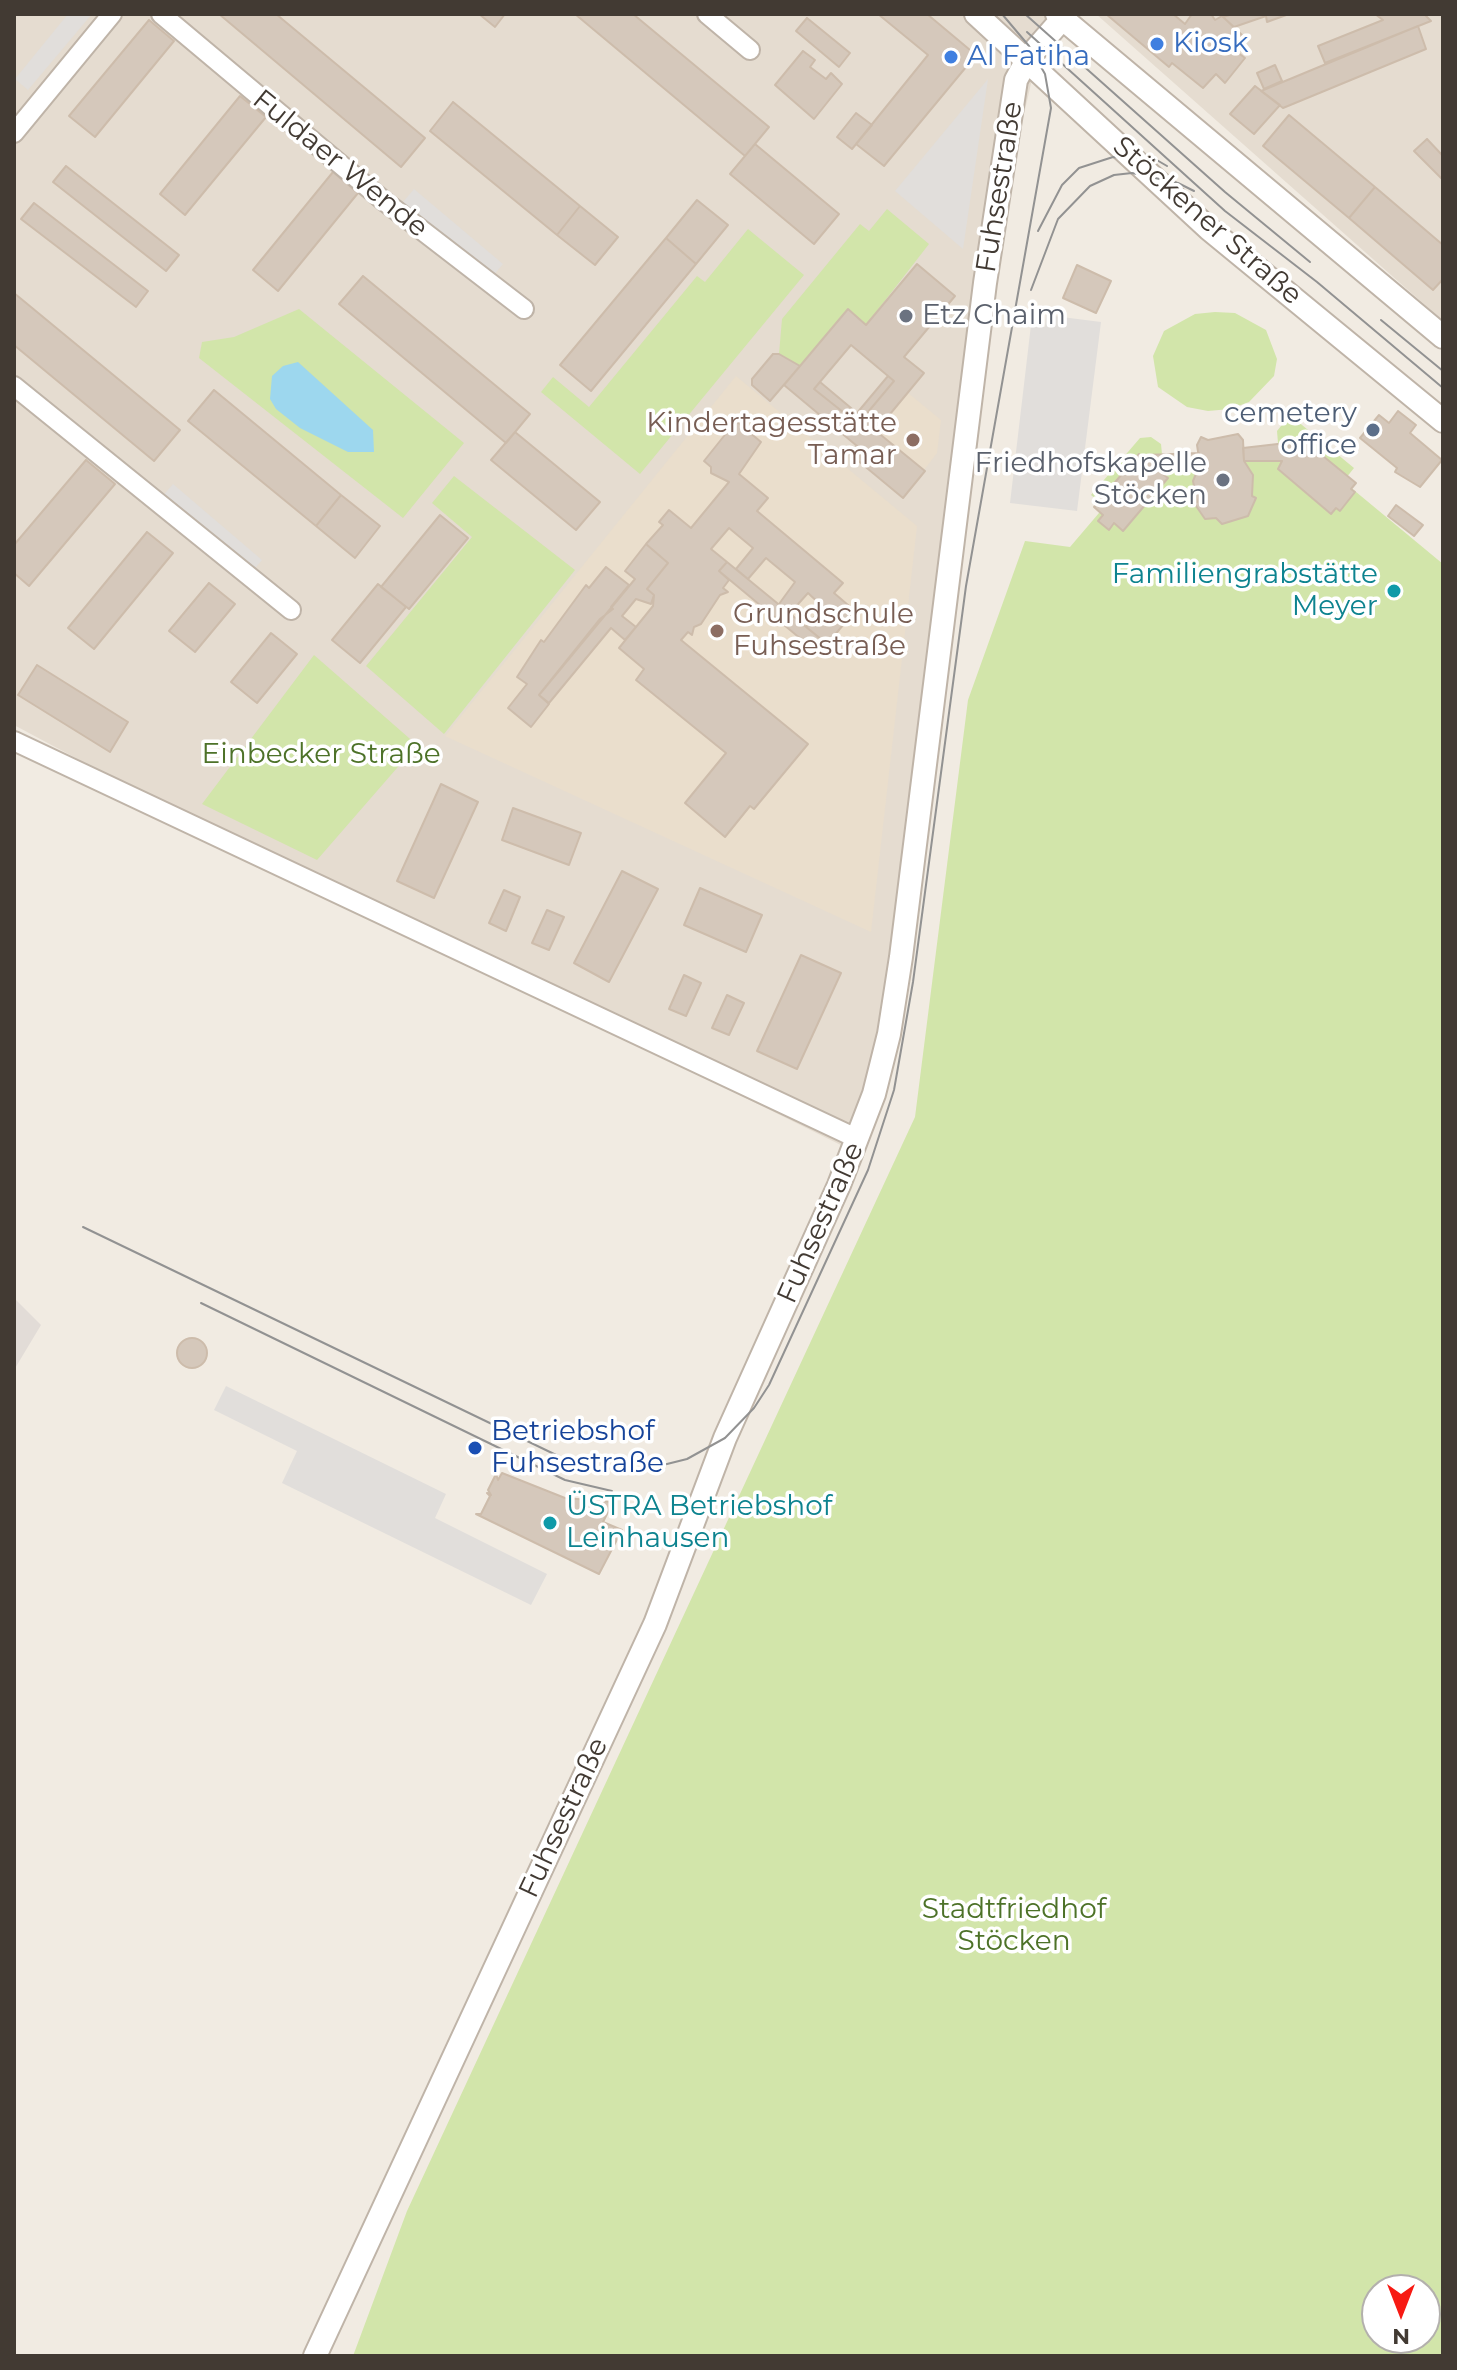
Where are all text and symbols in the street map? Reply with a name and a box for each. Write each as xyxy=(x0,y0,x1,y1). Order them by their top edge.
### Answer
place label: Kiosk xyxy=(1173,27,1248,61)
marker: Kiosk xyxy=(1148,35,1166,53)
place label: Al Fatiha xyxy=(967,40,1090,74)
marker: Al Fatiha xyxy=(942,48,960,66)
street label: Fuldaer Wende xyxy=(246,83,434,245)
street label: Fuhsestraße xyxy=(970,99,1030,275)
street label: Stöckener Straße xyxy=(1106,130,1308,312)
place label: Etz Chaim xyxy=(922,299,1066,333)
marker: Etz Chaim xyxy=(897,307,915,325)
place label: cemetery office xyxy=(1224,397,1357,463)
place label: Kindertagesstätte Tamar xyxy=(646,407,897,473)
marker: cemetery office xyxy=(1364,421,1382,439)
marker: Kindertagesstätte Tamar xyxy=(904,431,922,449)
place label: Friedhofskapelle Stöcken xyxy=(975,447,1207,513)
marker: Friedhofskapelle Stöcken xyxy=(1214,471,1232,489)
place label: Familiengrabstätte Meyer xyxy=(1112,558,1378,624)
marker: Familiengrabstätte Meyer xyxy=(1385,582,1403,600)
place label: Grundschule Fuhsestraße xyxy=(733,598,914,664)
marker: Grundschule Fuhsestraße xyxy=(708,622,726,640)
park label: Einbecker Straße xyxy=(201,738,441,772)
street label: Fuhsestraße xyxy=(771,1137,871,1309)
place label: Betriebshof Fuhsestraße xyxy=(491,1415,664,1481)
marker: Betriebshof Fuhsestraße xyxy=(466,1439,484,1457)
place label: ÜSTRA Betriebshof Leinhausen xyxy=(566,1490,832,1556)
marker: ÜSTRA Betriebshof Leinhausen xyxy=(541,1514,559,1532)
street label: Fuhsestraße xyxy=(512,1733,616,1903)
park label: Stadtfriedhof Stöcken xyxy=(922,1893,1106,1959)
north arrow xyxy=(1361,2274,1441,2354)
text: N xyxy=(1392,2323,1410,2350)

